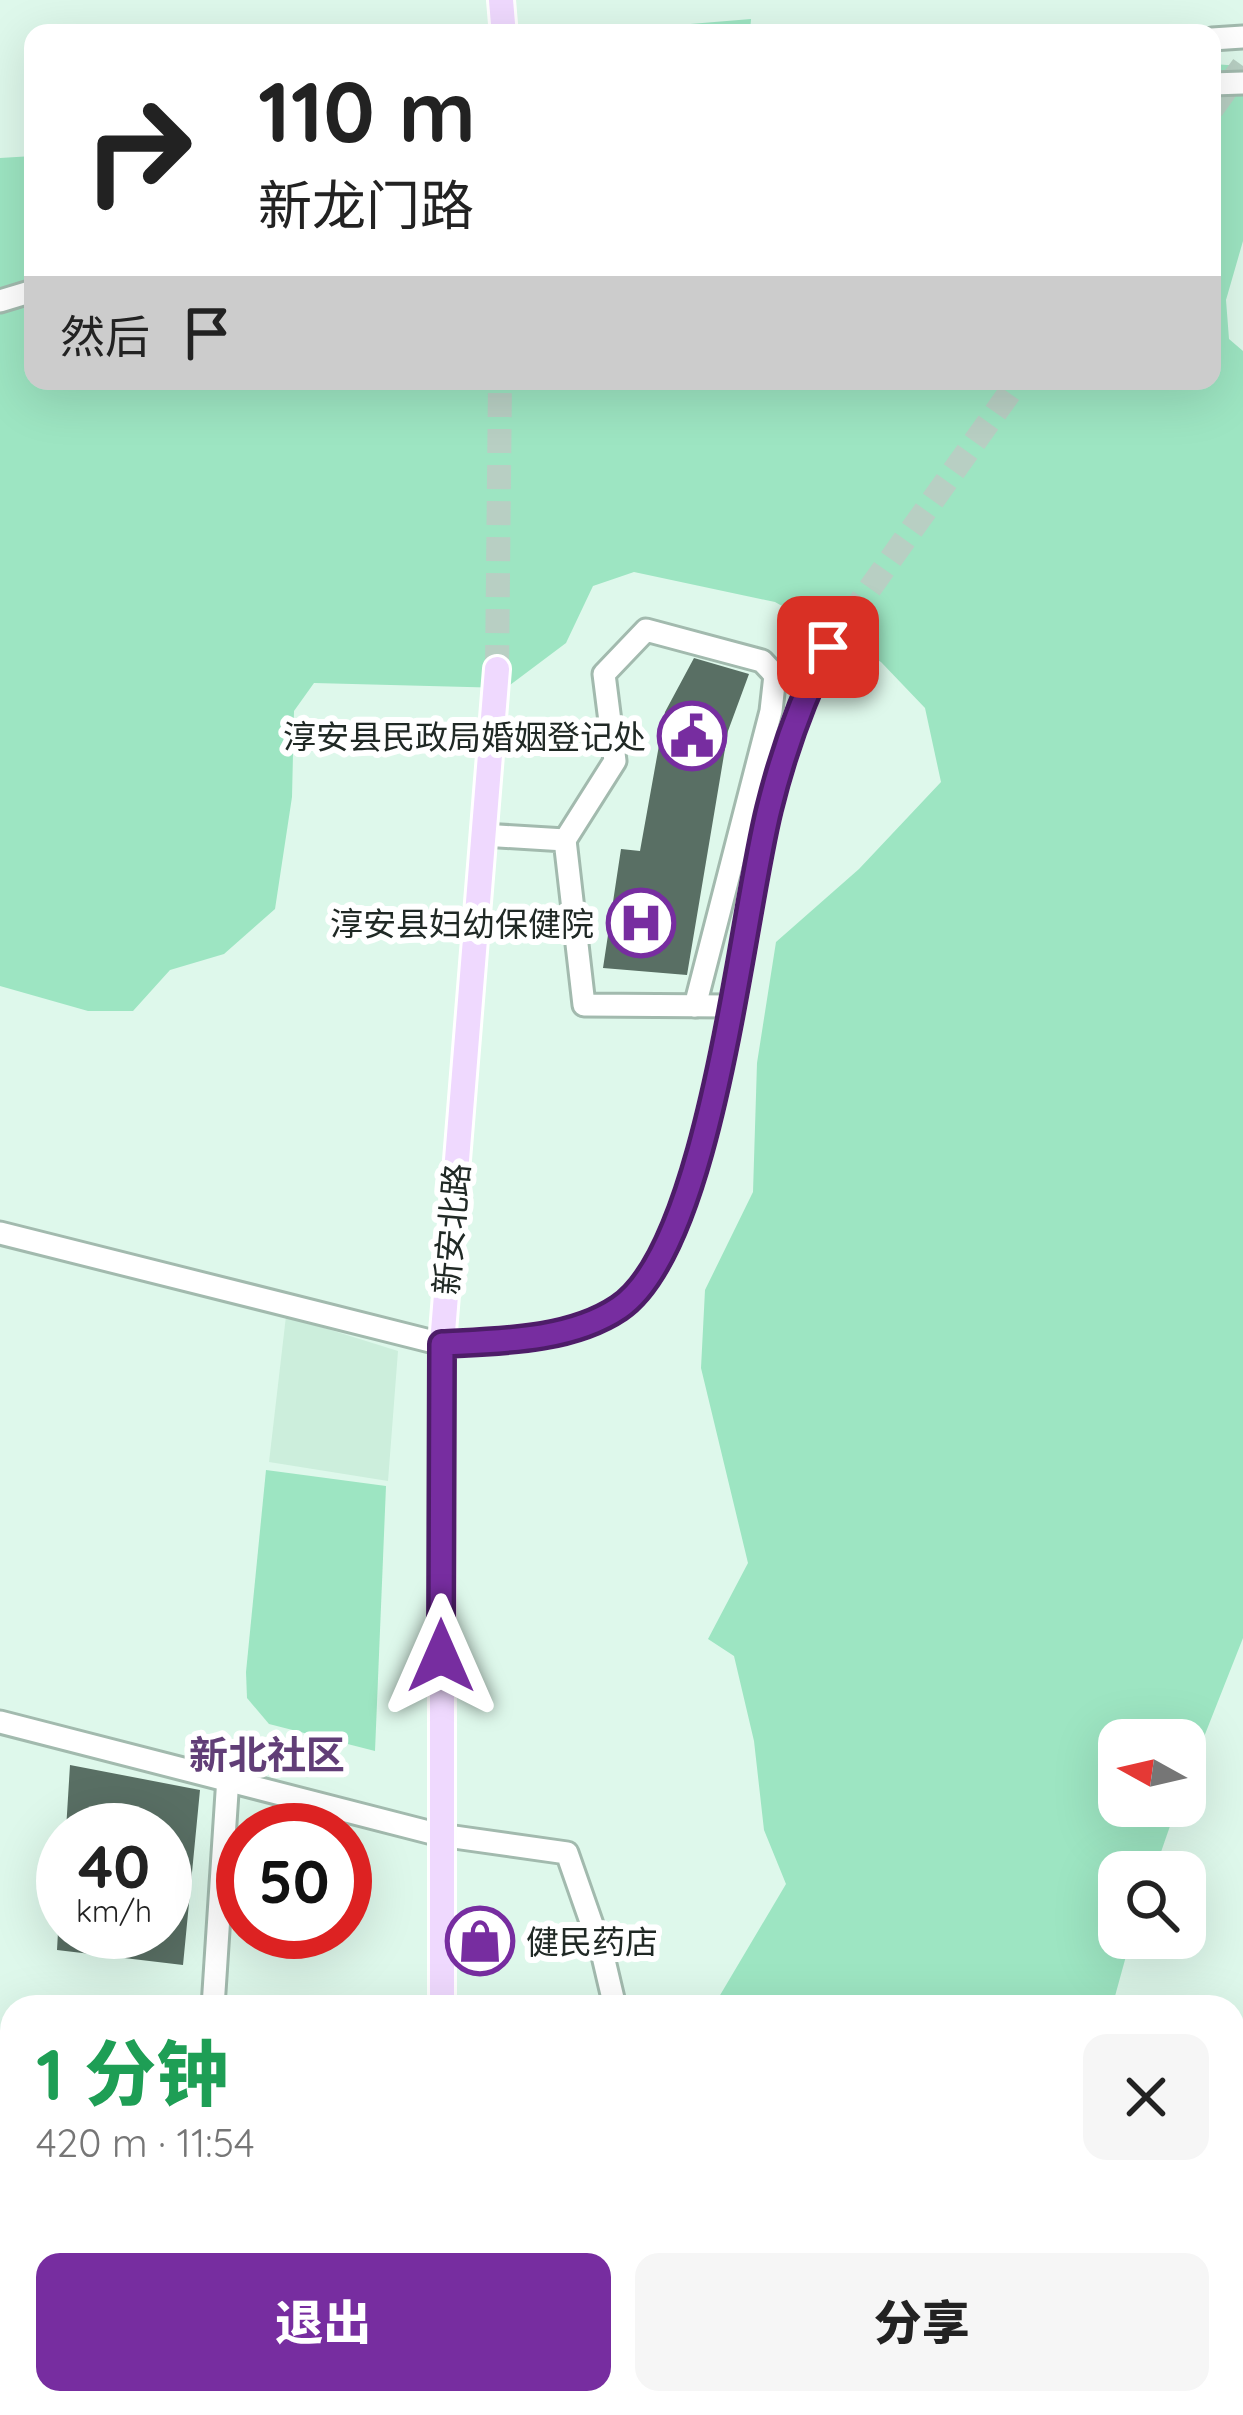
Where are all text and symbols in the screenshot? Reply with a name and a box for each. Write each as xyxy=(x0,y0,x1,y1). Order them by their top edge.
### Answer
text: 110 m xyxy=(258,58,476,163)
icon: right xyxy=(60,72,216,228)
text: 新龙门路 xyxy=(258,171,474,239)
icon: arrive xyxy=(174,300,240,366)
text: 然后 xyxy=(60,308,150,364)
pin xyxy=(777,596,879,698)
icon: arrive xyxy=(795,614,861,680)
public building icon: 淳安县民政局婚姻登记处 xyxy=(657,701,727,771)
place label: 淳安县民政局婚姻登记处 xyxy=(283,716,646,757)
hospital icon: 淳安县妇幼保健院 xyxy=(606,888,676,958)
place label: 淳安县妇幼保健院 xyxy=(330,903,594,944)
street label: 新安北路 xyxy=(425,1161,477,1297)
position arrow xyxy=(378,1593,504,1719)
north arrow xyxy=(1098,1719,1206,1827)
map controls xyxy=(1098,1719,1206,1959)
district label: 新北社区 xyxy=(189,1730,345,1779)
speed limit sign: 50 xyxy=(216,1803,372,1959)
text: 40 xyxy=(78,1828,150,1903)
button: search xyxy=(1098,1851,1206,1959)
text: km/h xyxy=(76,1892,152,1930)
shop icon: 健民药店 xyxy=(445,1906,515,1976)
place label: 健民药店 xyxy=(526,1921,658,1962)
text: 1 分钟 xyxy=(36,2028,228,2118)
button: close xyxy=(1083,2034,1209,2160)
text: 420 m · 11:54 xyxy=(36,2118,254,2167)
button: 退出 xyxy=(36,2253,611,2391)
button: 分享 xyxy=(635,2253,1209,2391)

